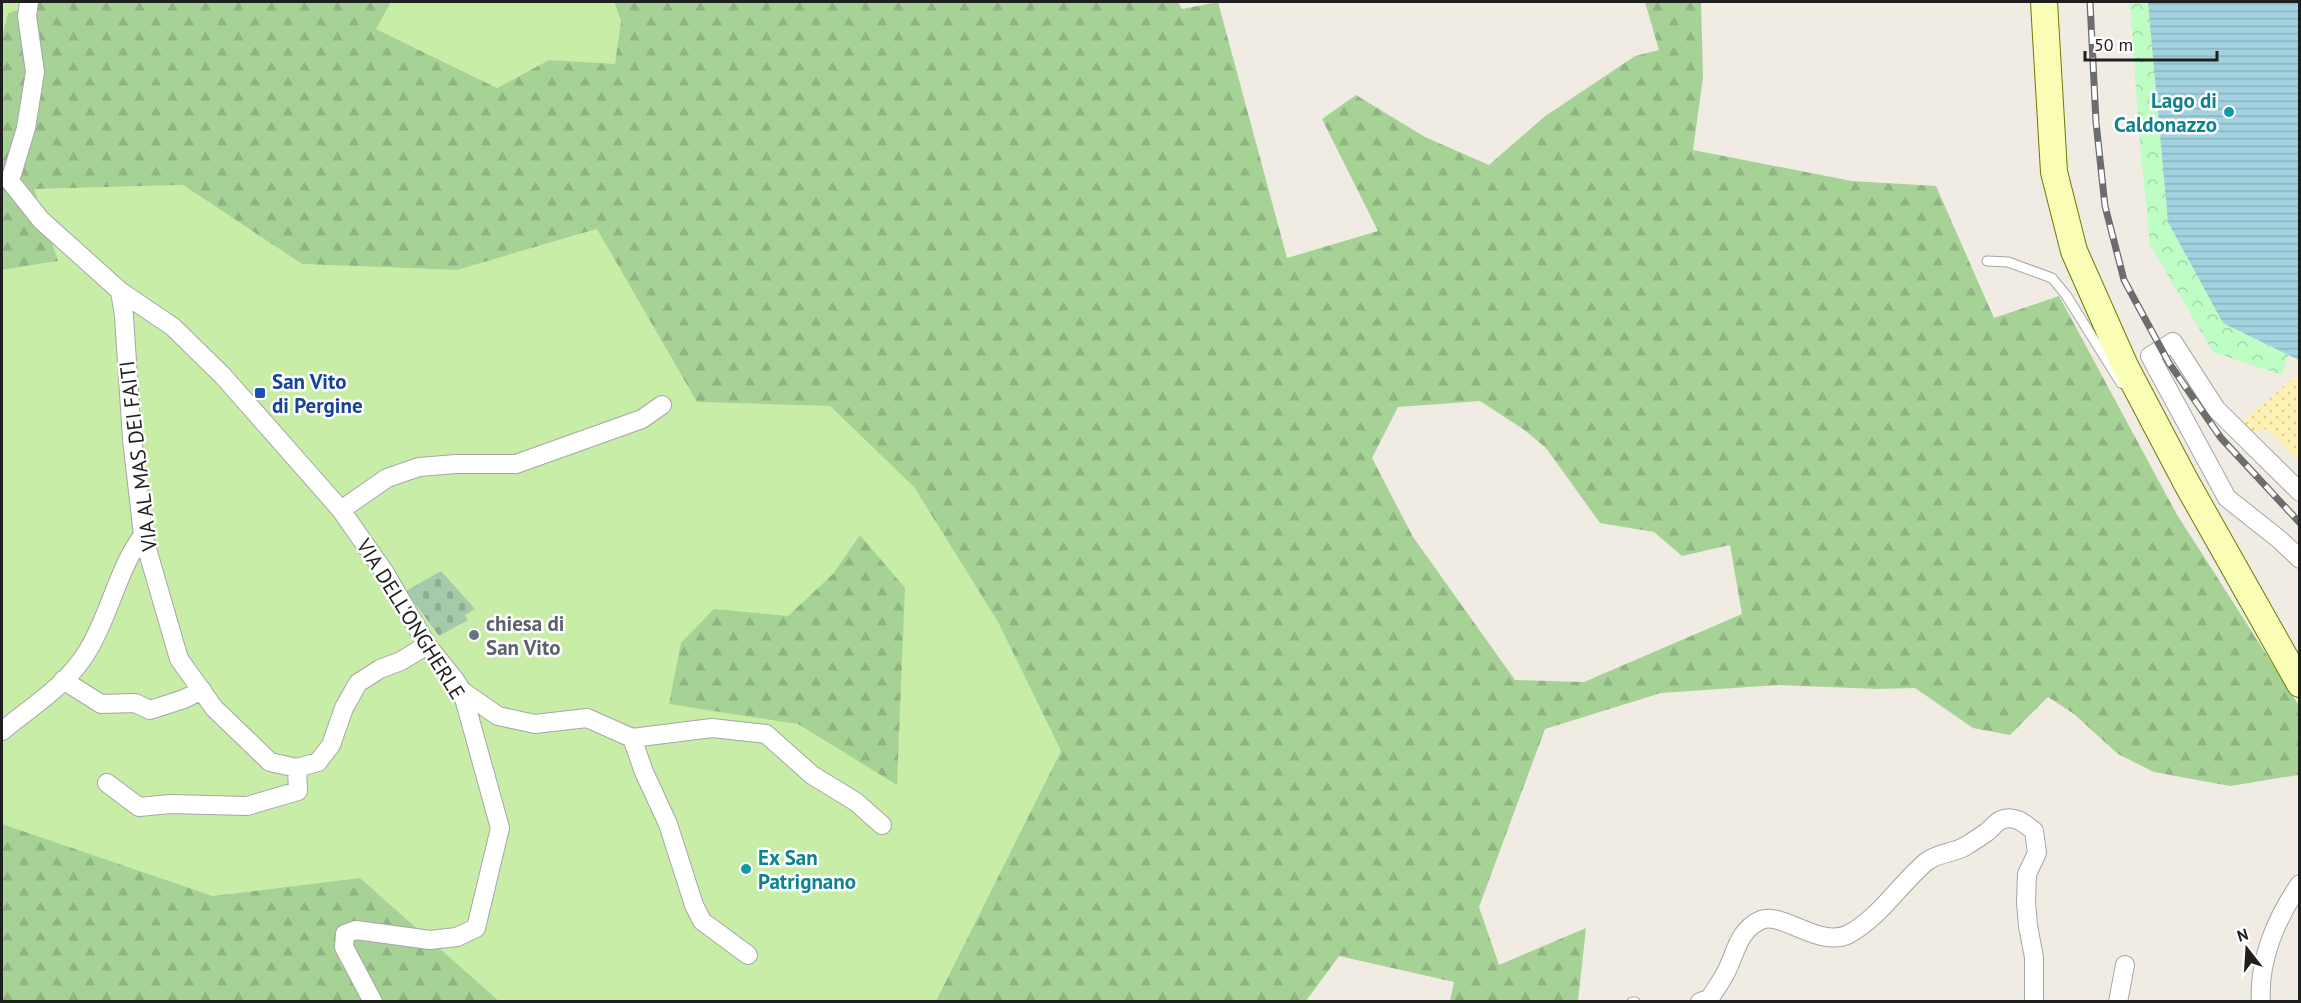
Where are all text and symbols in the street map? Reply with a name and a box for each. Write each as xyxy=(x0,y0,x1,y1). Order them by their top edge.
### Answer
scale bar xyxy=(2085,24,2217,62)
text: 50 m xyxy=(2094,33,2133,56)
place label: Lago di Caldonazzo xyxy=(2114,87,2217,138)
marker: Lago di Caldonazzo xyxy=(2222,105,2236,119)
street label: VIA AL MAS DEI FAITI xyxy=(113,359,163,554)
place label: San Vito di Pergine xyxy=(272,368,363,419)
marker: San Vito di Pergine xyxy=(253,386,267,400)
street label: VIA DELL'ONGHERLE xyxy=(350,533,471,704)
place label: chiesa di San Vito xyxy=(486,610,564,661)
marker: chiesa di San Vito xyxy=(467,628,481,642)
place label: Ex San Patrignano xyxy=(758,844,856,895)
marker: Ex San Patrignano xyxy=(739,862,753,876)
north arrow xyxy=(2217,919,2277,979)
text: N xyxy=(2235,924,2251,946)

